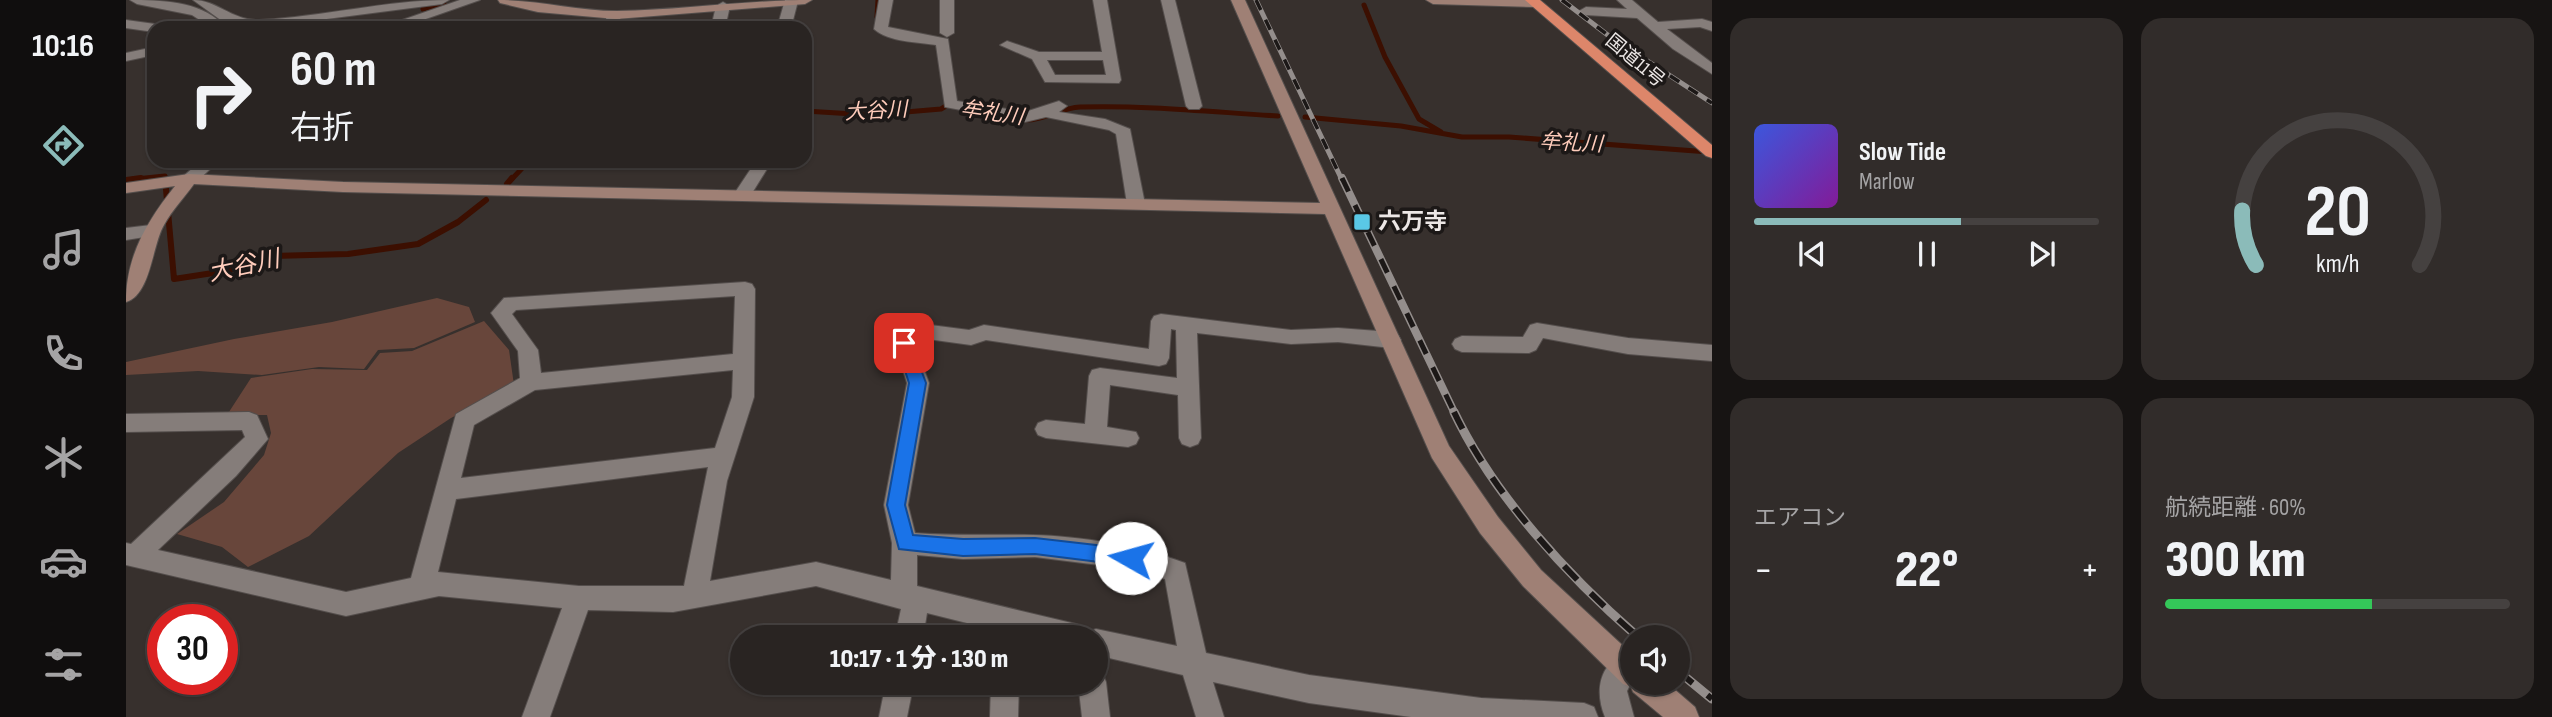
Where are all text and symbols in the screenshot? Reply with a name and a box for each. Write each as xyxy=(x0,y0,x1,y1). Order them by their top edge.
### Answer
text: 10:16 xyxy=(32,27,94,66)
street label: 国道11号 xyxy=(1601,30,1669,92)
text: 60 m xyxy=(290,41,377,100)
icon: right xyxy=(175,49,266,140)
water label: 牟礼川 xyxy=(959,96,1027,130)
water label: 大谷川 xyxy=(844,97,910,125)
text: 右折 xyxy=(290,109,354,148)
icon: directions xyxy=(39,121,88,170)
water label: 牟礼川 xyxy=(1539,129,1605,157)
text: Slow Tide xyxy=(1859,137,1946,168)
text: Marlow xyxy=(1859,168,1915,196)
text: 20 xyxy=(2304,169,2371,257)
place label: 六万寺 xyxy=(1378,208,1447,236)
marker: 六万寺 xyxy=(1352,212,1372,232)
icon: music xyxy=(39,225,88,274)
icon: previous xyxy=(1793,235,1831,273)
icon: pause xyxy=(1908,235,1946,273)
icon: next xyxy=(2023,235,2061,273)
water label: 大谷川 xyxy=(206,244,285,288)
text: km/h xyxy=(2316,249,2359,280)
pin xyxy=(874,313,934,373)
icon: arrive xyxy=(885,324,923,362)
icon: phone xyxy=(39,329,88,378)
icon: climate xyxy=(39,433,88,482)
text: 航続距離 · 60% xyxy=(2165,494,2306,522)
text: エアコン xyxy=(1754,504,1846,532)
position arrow xyxy=(1094,521,1168,595)
text: 300 km xyxy=(2165,529,2306,592)
icon: car xyxy=(39,537,88,586)
text: 22° xyxy=(1895,539,1958,602)
text: − xyxy=(1754,548,1773,593)
text: + xyxy=(2080,548,2099,593)
speed limit sign: 30 xyxy=(147,604,238,695)
map controls xyxy=(1620,625,1690,695)
button: sound xyxy=(1620,625,1690,695)
icon: filters xyxy=(39,640,88,689)
text: 10:17 · 1 分 · 130 m xyxy=(830,644,1008,675)

